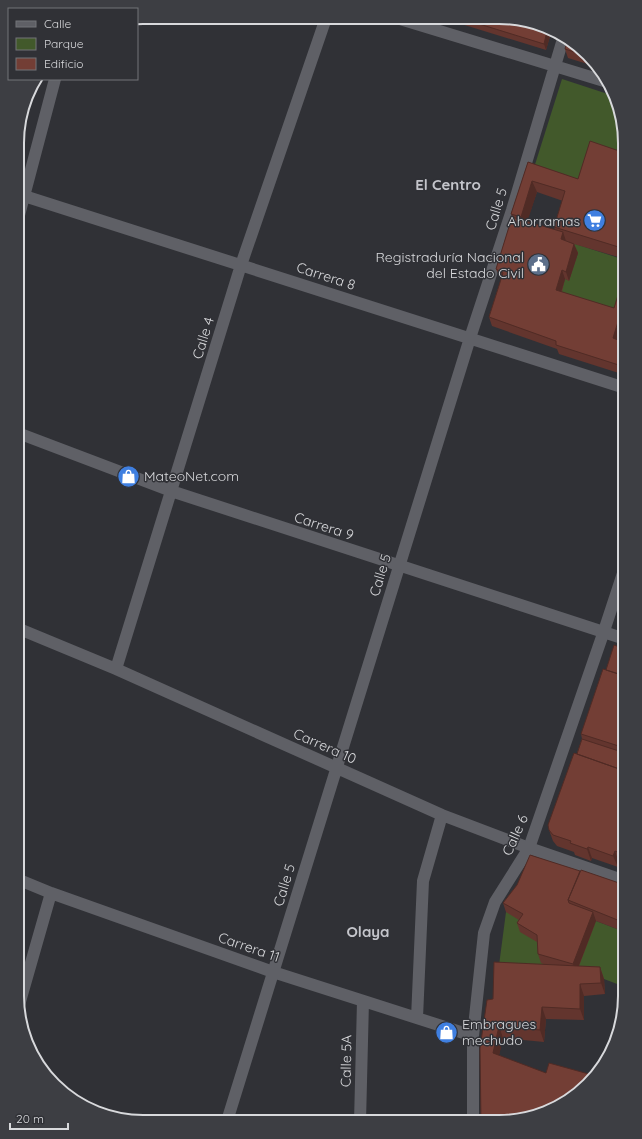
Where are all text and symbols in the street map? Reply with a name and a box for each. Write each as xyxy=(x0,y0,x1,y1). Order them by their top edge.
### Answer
legend xyxy=(8,8,138,80)
text: Calle xyxy=(44,16,72,31)
text: Parque xyxy=(44,36,84,51)
text: Edificio xyxy=(44,56,84,71)
district label: El Centro xyxy=(415,175,481,194)
street label: Calle 5 xyxy=(481,186,511,232)
supermarket icon: Ahorramas xyxy=(582,208,608,234)
place label: Ahorramas xyxy=(508,212,580,230)
place label: Registraduría Nacional del Estado Civil xyxy=(376,248,524,282)
public building icon: Registraduría Nacional del Estado Civil xyxy=(526,252,552,278)
street label: Carrera 8 xyxy=(294,258,358,294)
street label: Calle 4 xyxy=(188,315,218,361)
shop icon: MateoNet.com xyxy=(116,463,142,489)
place label: MateoNet.com xyxy=(144,467,239,485)
street label: Carrera 9 xyxy=(292,508,356,544)
street label: Calle 5 xyxy=(365,552,395,598)
street label: Carrera 10 xyxy=(291,724,359,768)
street label: Calle 6 xyxy=(498,811,532,858)
street label: Calle 5 xyxy=(269,862,299,908)
district label: Olaya xyxy=(346,922,390,941)
street label: Carrera 11 xyxy=(216,928,282,966)
place label: Embragues mechudo xyxy=(462,1015,536,1049)
shop icon: Embragues mechudo xyxy=(434,1019,460,1045)
street label: Calle 5A xyxy=(337,1035,355,1087)
scale bar xyxy=(10,1105,68,1131)
text: 20 m xyxy=(16,1111,44,1126)

